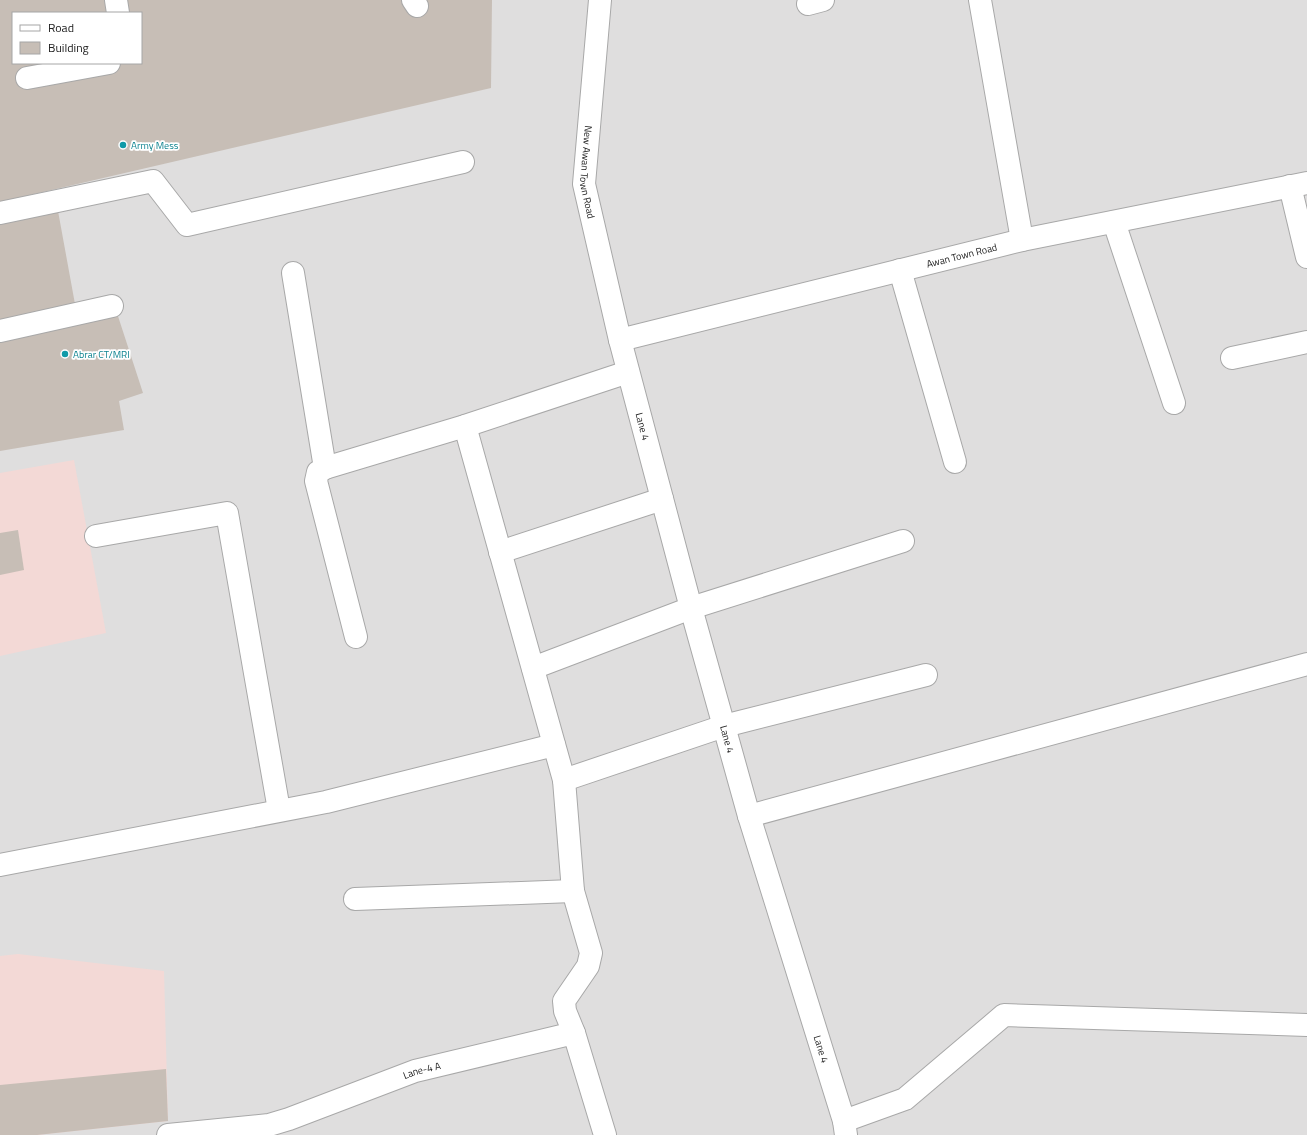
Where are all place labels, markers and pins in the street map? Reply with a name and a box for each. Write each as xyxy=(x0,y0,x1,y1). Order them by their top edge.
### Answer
place label: Army Mess xyxy=(131,138,179,153)
marker: Army Mess xyxy=(118,140,128,150)
place label: Abrar CT/MRI xyxy=(73,347,130,362)
marker: Abrar CT/MRI xyxy=(60,349,70,359)

